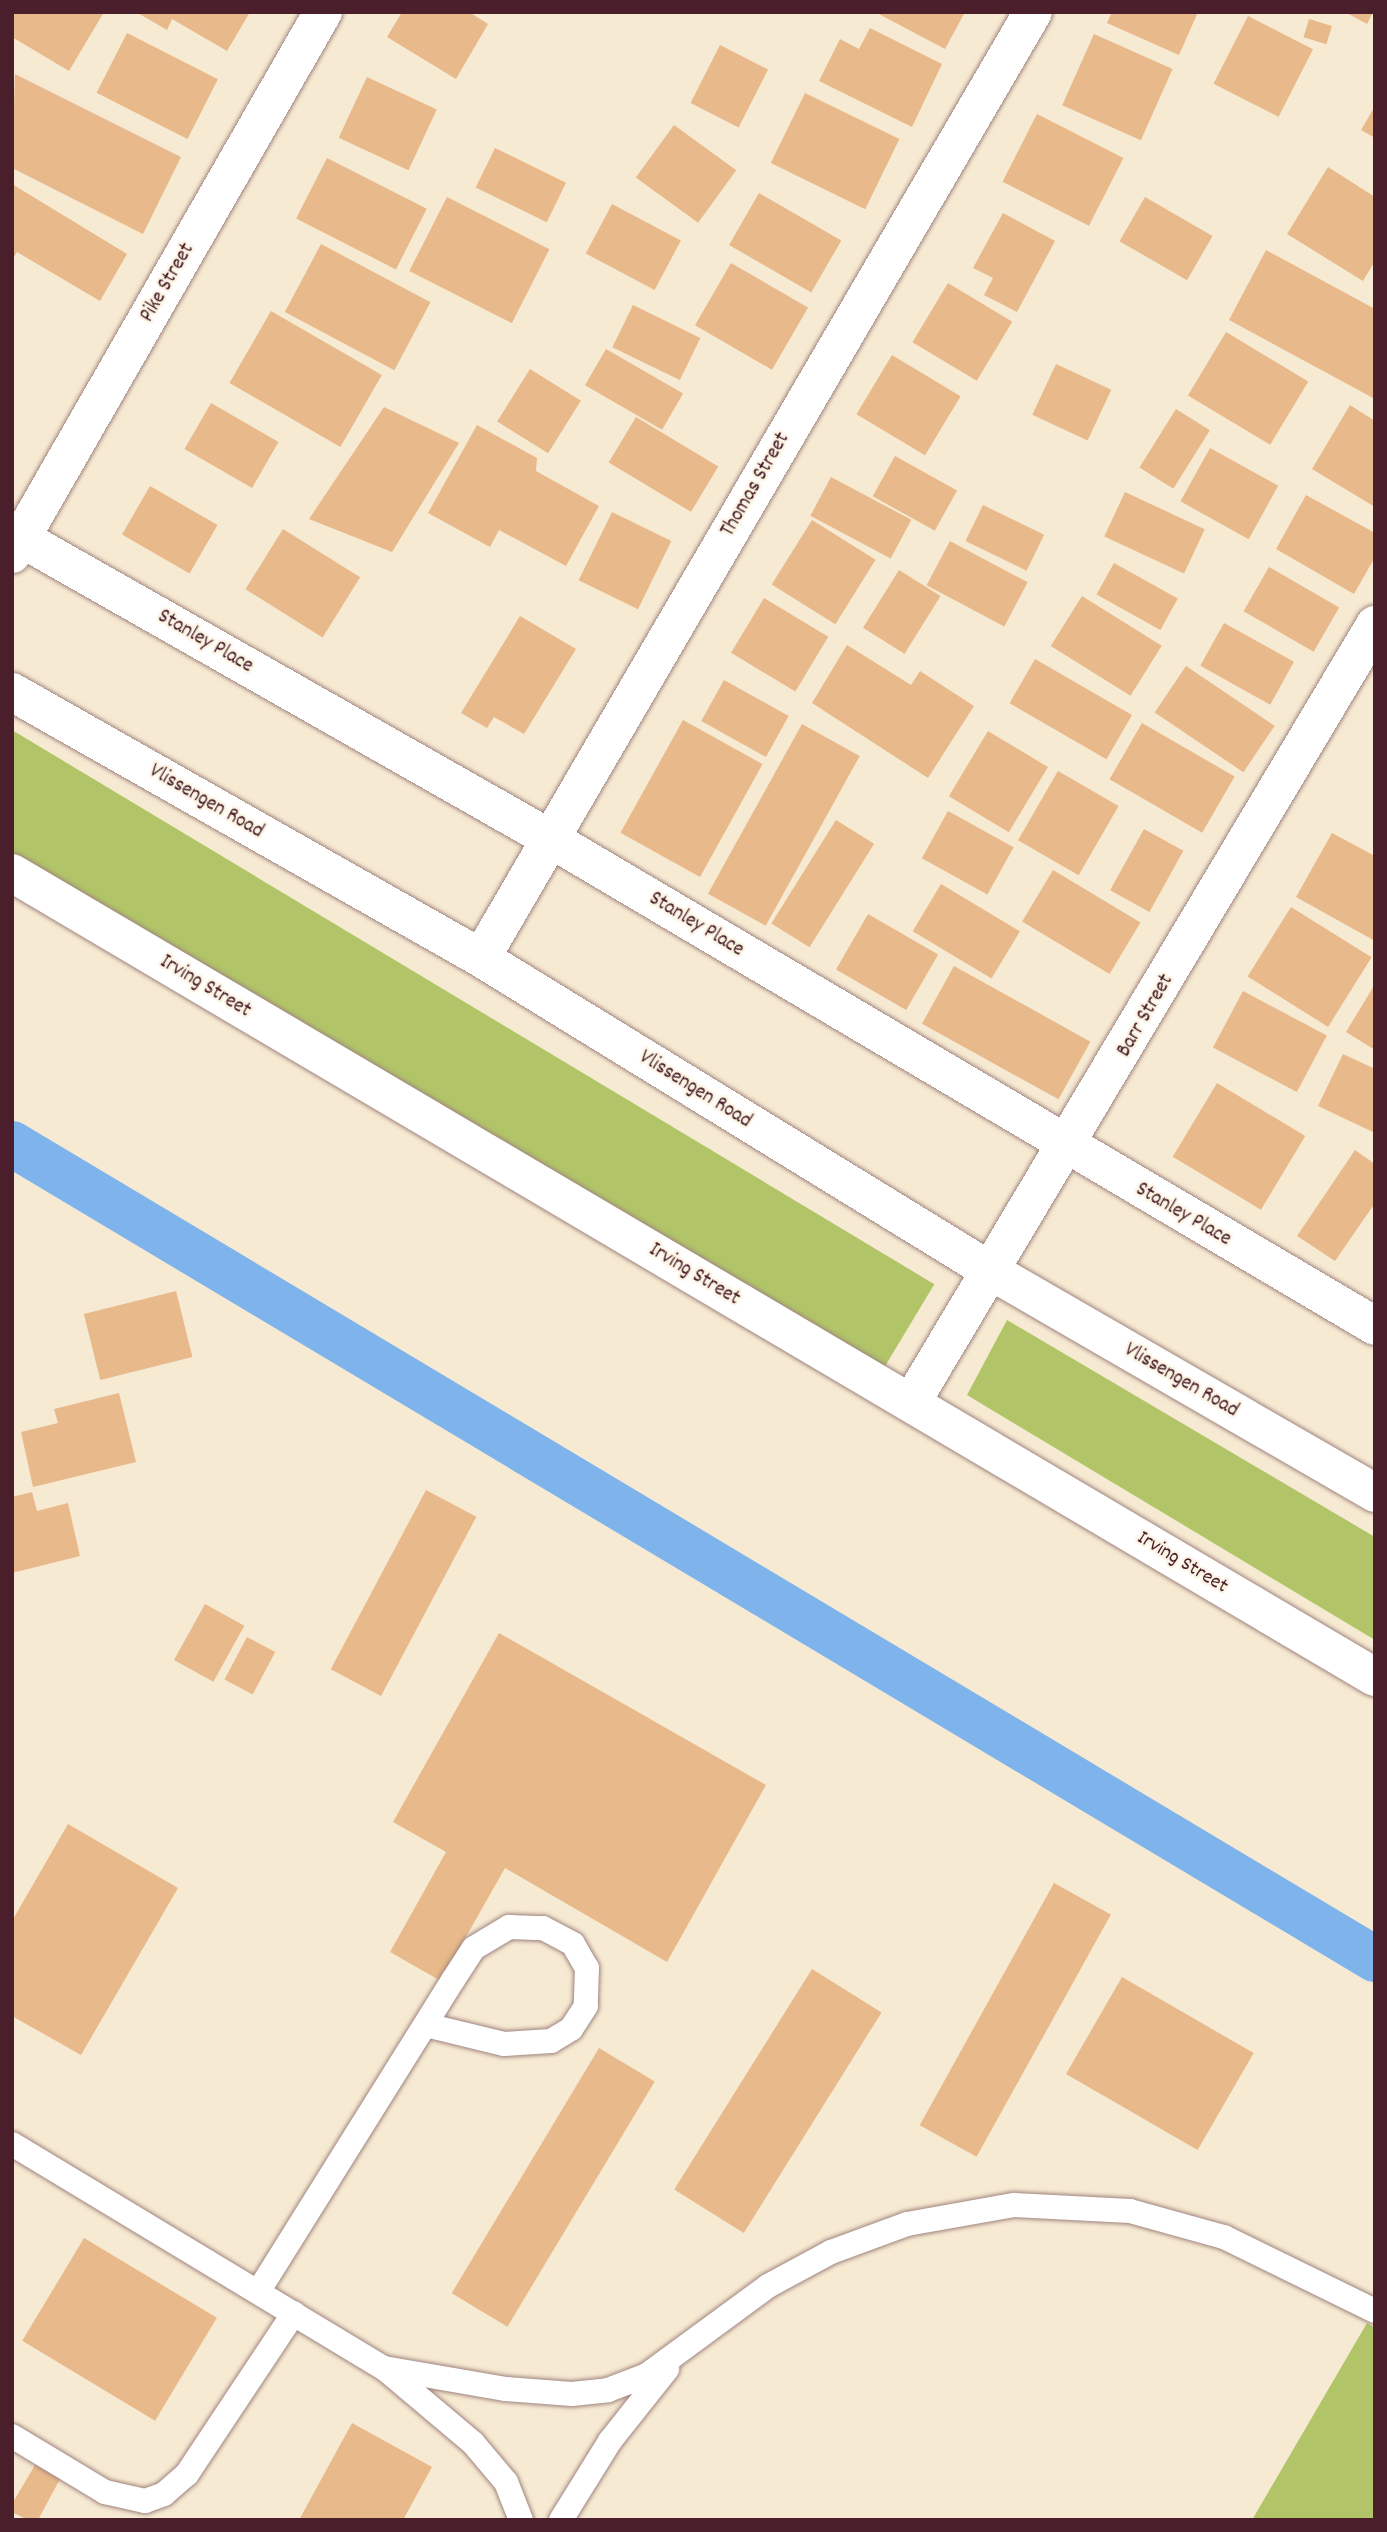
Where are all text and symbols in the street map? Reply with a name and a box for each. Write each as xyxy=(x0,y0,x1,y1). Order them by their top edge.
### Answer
street label: Pike Street xyxy=(135,239,201,327)
street label: Thomas Street xyxy=(716,428,796,542)
street label: Stanley Place xyxy=(153,605,257,679)
street label: Vlissengen Road xyxy=(144,759,268,845)
street label: Stanley Place xyxy=(644,887,748,963)
street label: Irving Street xyxy=(155,950,255,1024)
street label: Barr Street xyxy=(1112,970,1180,1062)
street label: Vlissengen Road xyxy=(634,1045,756,1135)
street label: Stanley Place xyxy=(1131,1178,1235,1252)
street label: Irving Street xyxy=(644,1238,744,1312)
street label: Vlissengen Road xyxy=(1119,1338,1243,1424)
street label: Irving Street xyxy=(1132,1526,1232,1600)

